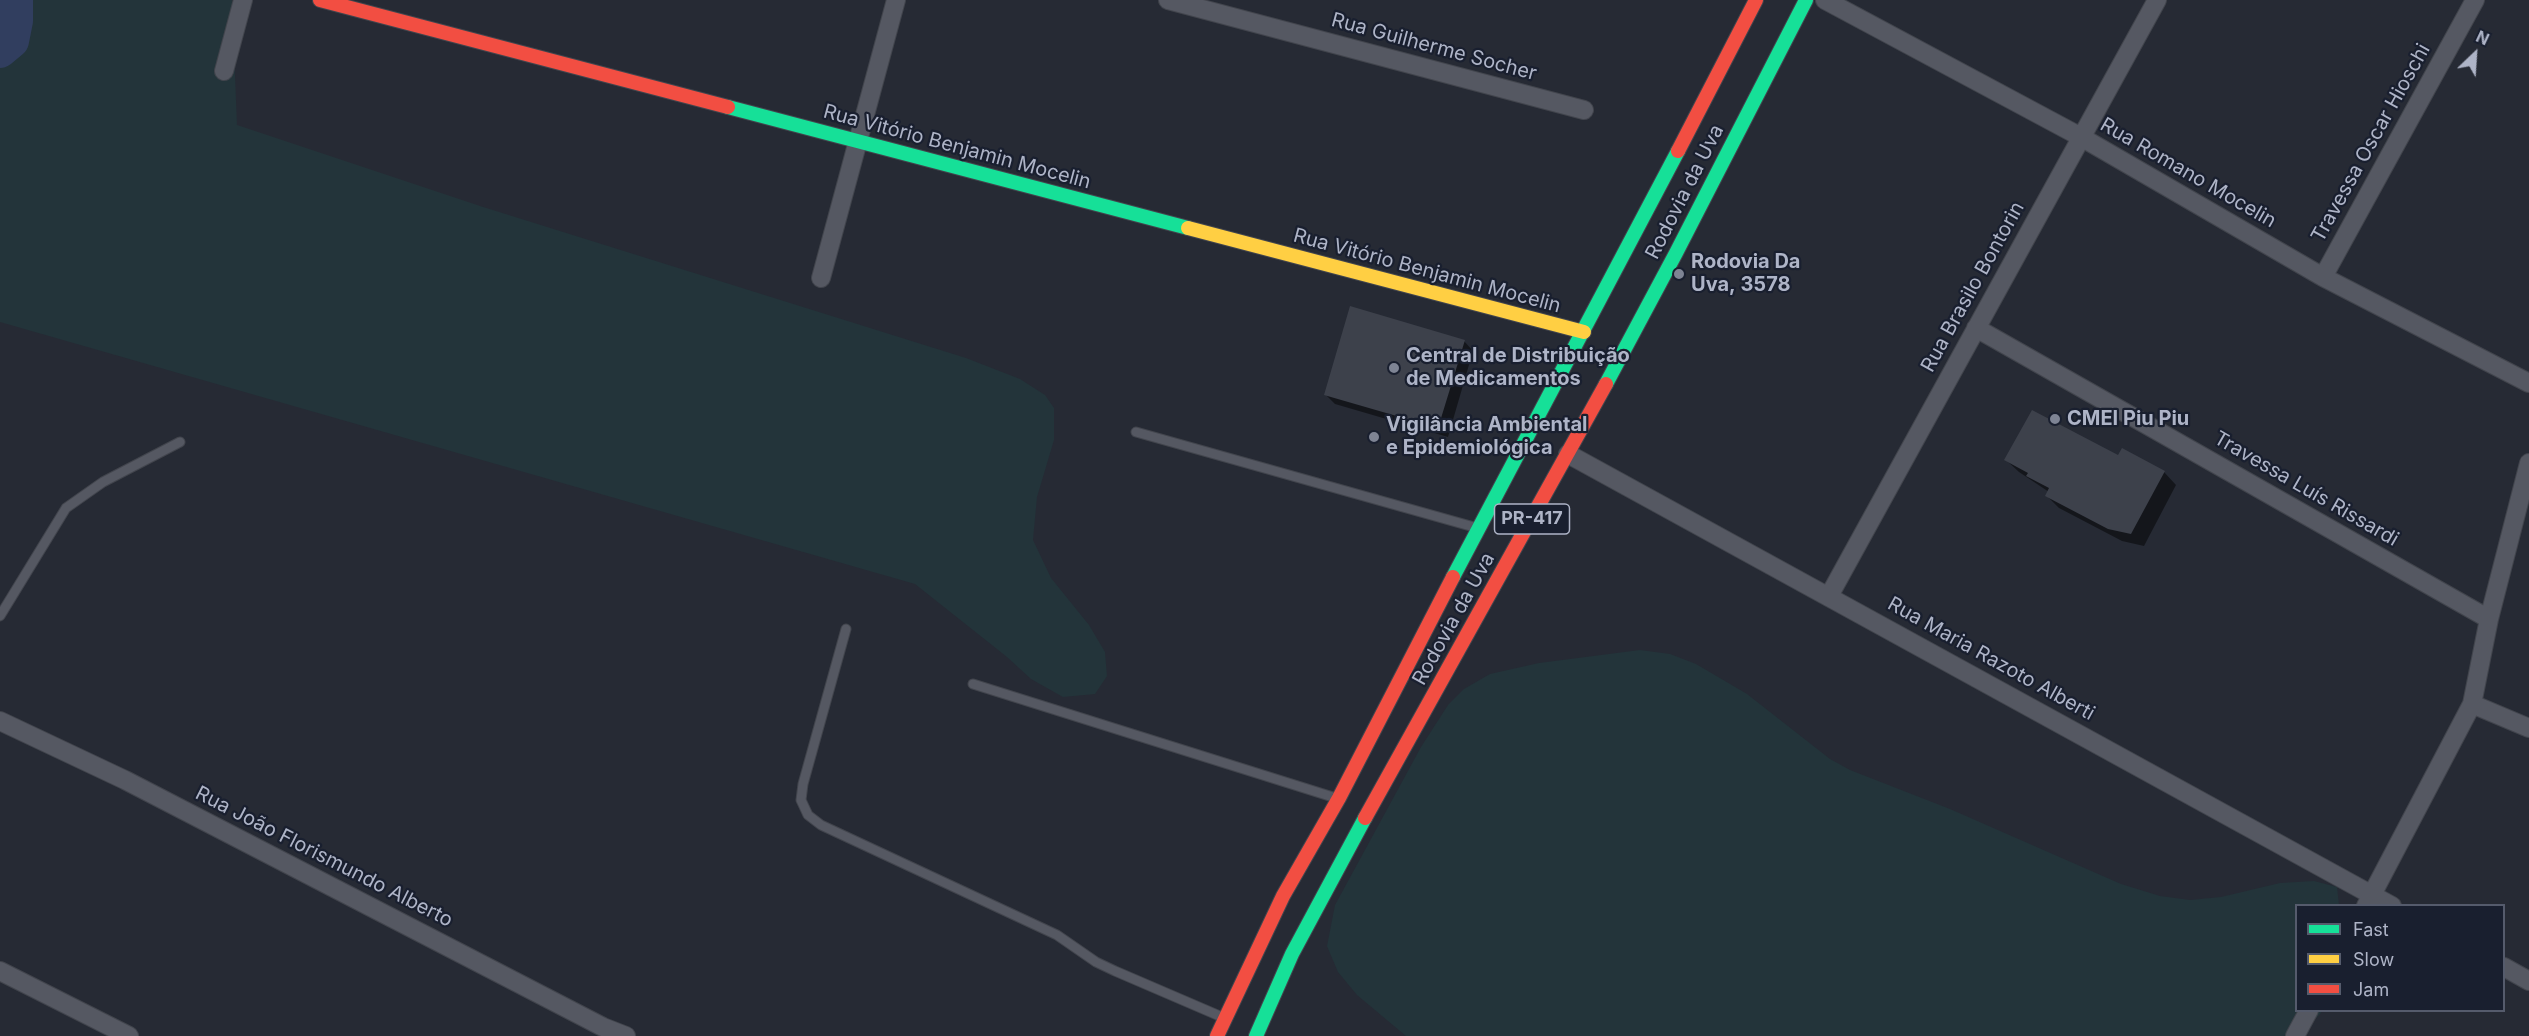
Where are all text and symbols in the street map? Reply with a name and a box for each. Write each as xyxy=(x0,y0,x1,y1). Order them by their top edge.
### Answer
street label: Rua Guilherme Socher xyxy=(1329,8,1539,86)
north arrow xyxy=(2445,24,2505,84)
text: N xyxy=(2473,26,2492,49)
street label: Travessa Oscar Hioschi xyxy=(2306,40,2436,246)
street label: Rua Vitório Benjamin Mocelin xyxy=(821,100,1093,194)
street label: Rua Romano Mocelin xyxy=(2096,113,2280,233)
street label: Rodovia da Uva xyxy=(1641,121,1729,263)
street label: Rua Brasilo Bontorin xyxy=(1916,198,2030,376)
street label: Rua Vitório Benjamin Mocelin xyxy=(1291,224,1563,318)
place label: Rodovia Da Uva, 3578 xyxy=(1691,250,1800,297)
marker: Rodovia Da Uva, 3578 xyxy=(1672,267,1686,281)
place label: Central de Distribuição de Medicamentos xyxy=(1406,344,1630,391)
marker: Central de Distribuição de Medicamentos xyxy=(1387,361,1401,375)
place label: CMEI Piu Piu xyxy=(2067,407,2189,431)
marker: CMEI Piu Piu xyxy=(2048,412,2062,426)
place label: Vigilância Ambiental e Epidemiológica xyxy=(1386,413,1587,460)
street label: Travessa Luís Rissardi xyxy=(2209,426,2403,552)
marker: Vigilância Ambiental e Epidemiológica xyxy=(1367,430,1381,444)
road number: PR-417 xyxy=(1494,504,1570,534)
street label: Rodovia da Uva xyxy=(1408,549,1500,689)
street label: Rua Maria Razoto Alberti xyxy=(1883,592,2099,726)
street label: Rua João Florismundo Alberto xyxy=(191,781,457,933)
legend xyxy=(2295,904,2505,1012)
text: Fast xyxy=(2353,919,2389,940)
text: Slow xyxy=(2353,949,2394,970)
text: Jam xyxy=(2353,979,2389,1000)

